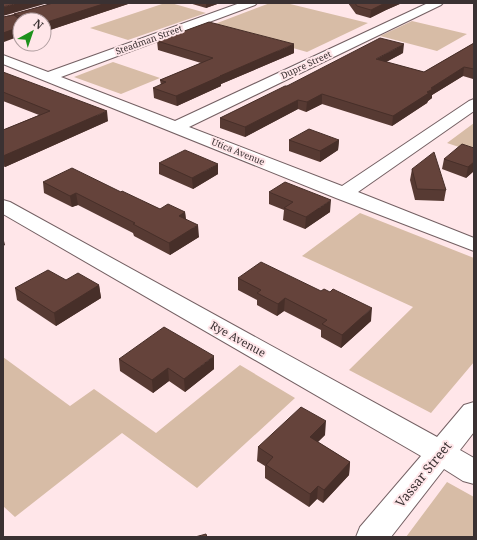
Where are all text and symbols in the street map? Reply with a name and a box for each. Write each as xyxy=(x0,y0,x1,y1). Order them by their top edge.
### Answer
north arrow xyxy=(12,12,52,52)
text: N xyxy=(31,15,47,33)
street label: Steadman Street xyxy=(114,21,184,58)
street label: Dupre Street xyxy=(278,47,333,82)
street label: Utica Avenue xyxy=(210,135,267,168)
street label: Rye Avenue xyxy=(208,317,269,360)
street label: Vassar Street xyxy=(391,437,455,511)

